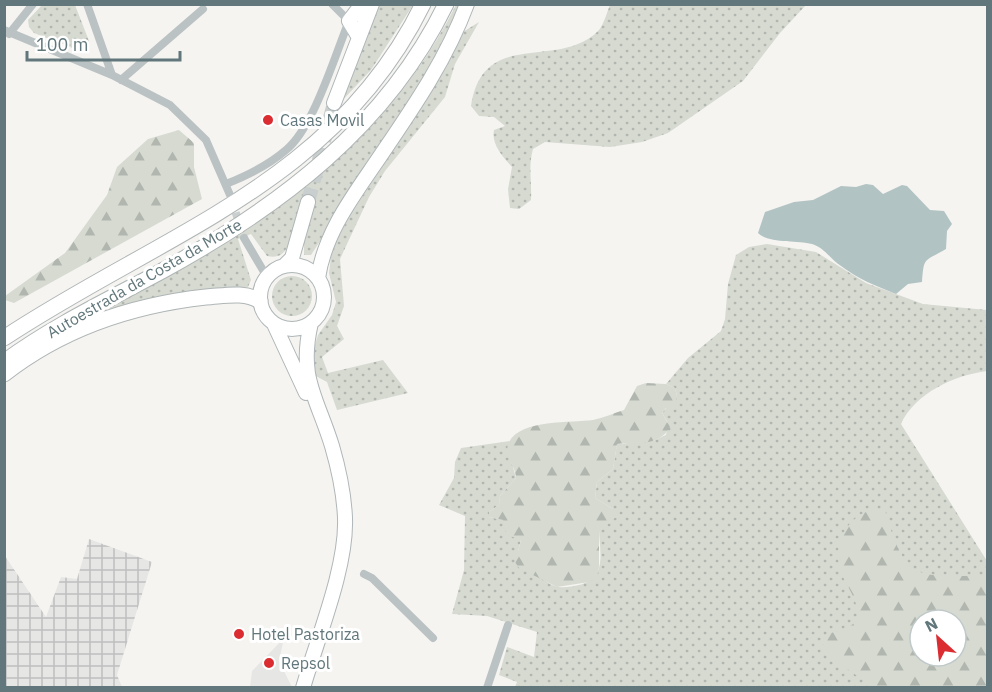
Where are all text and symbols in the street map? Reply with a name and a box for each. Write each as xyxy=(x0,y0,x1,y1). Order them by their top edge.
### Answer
scale bar xyxy=(27,24,180,62)
text: 100 m xyxy=(36,33,88,56)
place label: Casas Movil xyxy=(280,110,364,130)
marker: Casas Movil xyxy=(261,113,275,127)
street label: Autoestrada da Costa da Morte xyxy=(43,214,245,342)
north arrow xyxy=(908,608,968,668)
text: N xyxy=(921,613,941,636)
place label: Hotel Pastoriza xyxy=(251,624,360,644)
marker: Hotel Pastoriza xyxy=(232,627,246,641)
place label: Repsol xyxy=(281,653,330,673)
marker: Repsol xyxy=(262,656,276,670)

